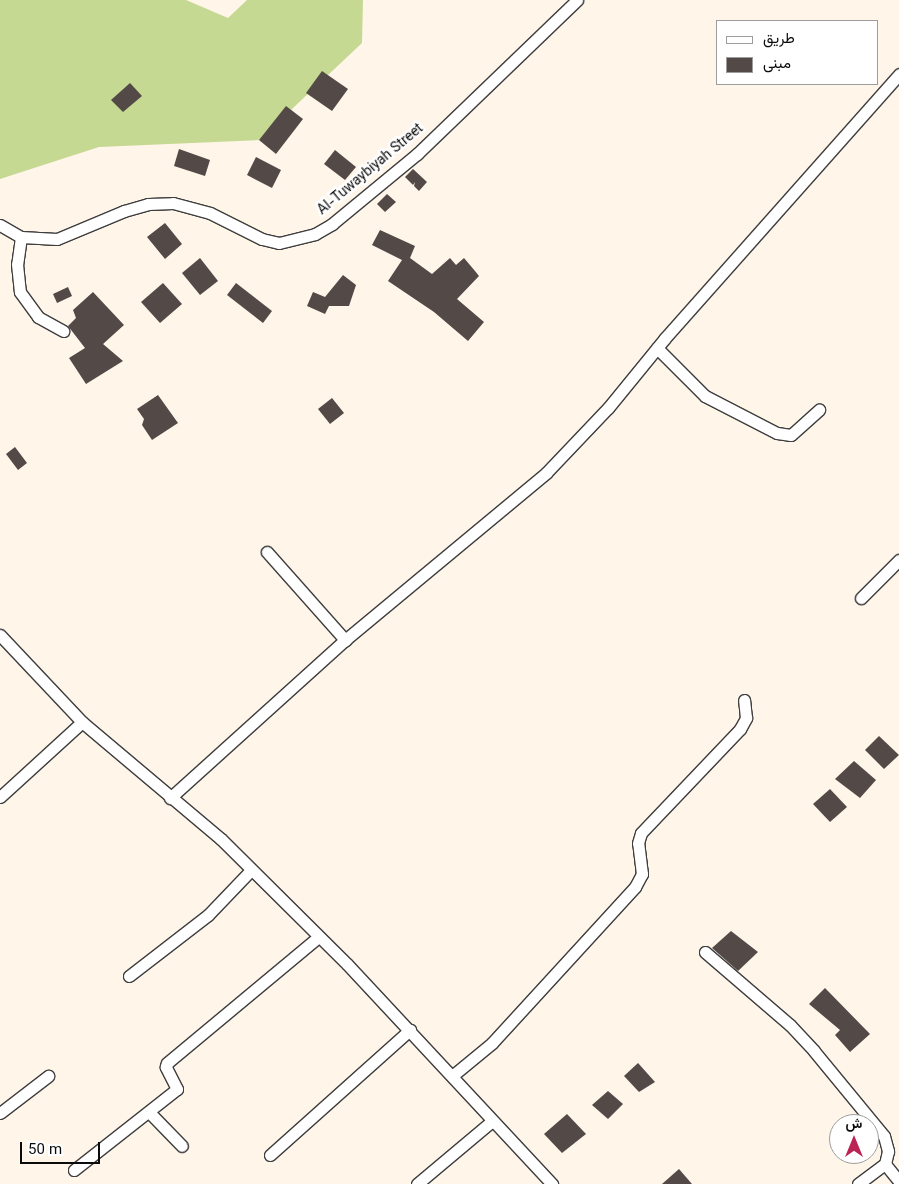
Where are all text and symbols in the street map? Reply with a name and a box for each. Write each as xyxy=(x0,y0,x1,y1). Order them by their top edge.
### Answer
legend xyxy=(716,20,879,85)
text: طريق xyxy=(763,28,795,51)
text: مبنى xyxy=(763,53,791,76)
street label: Al-Tuwaybiyah Street xyxy=(315,121,427,219)
north arrow xyxy=(829,1114,879,1164)
text: ش xyxy=(846,1114,862,1136)
scale bar xyxy=(22,1132,102,1164)
text: 50 m xyxy=(28,1139,62,1162)

